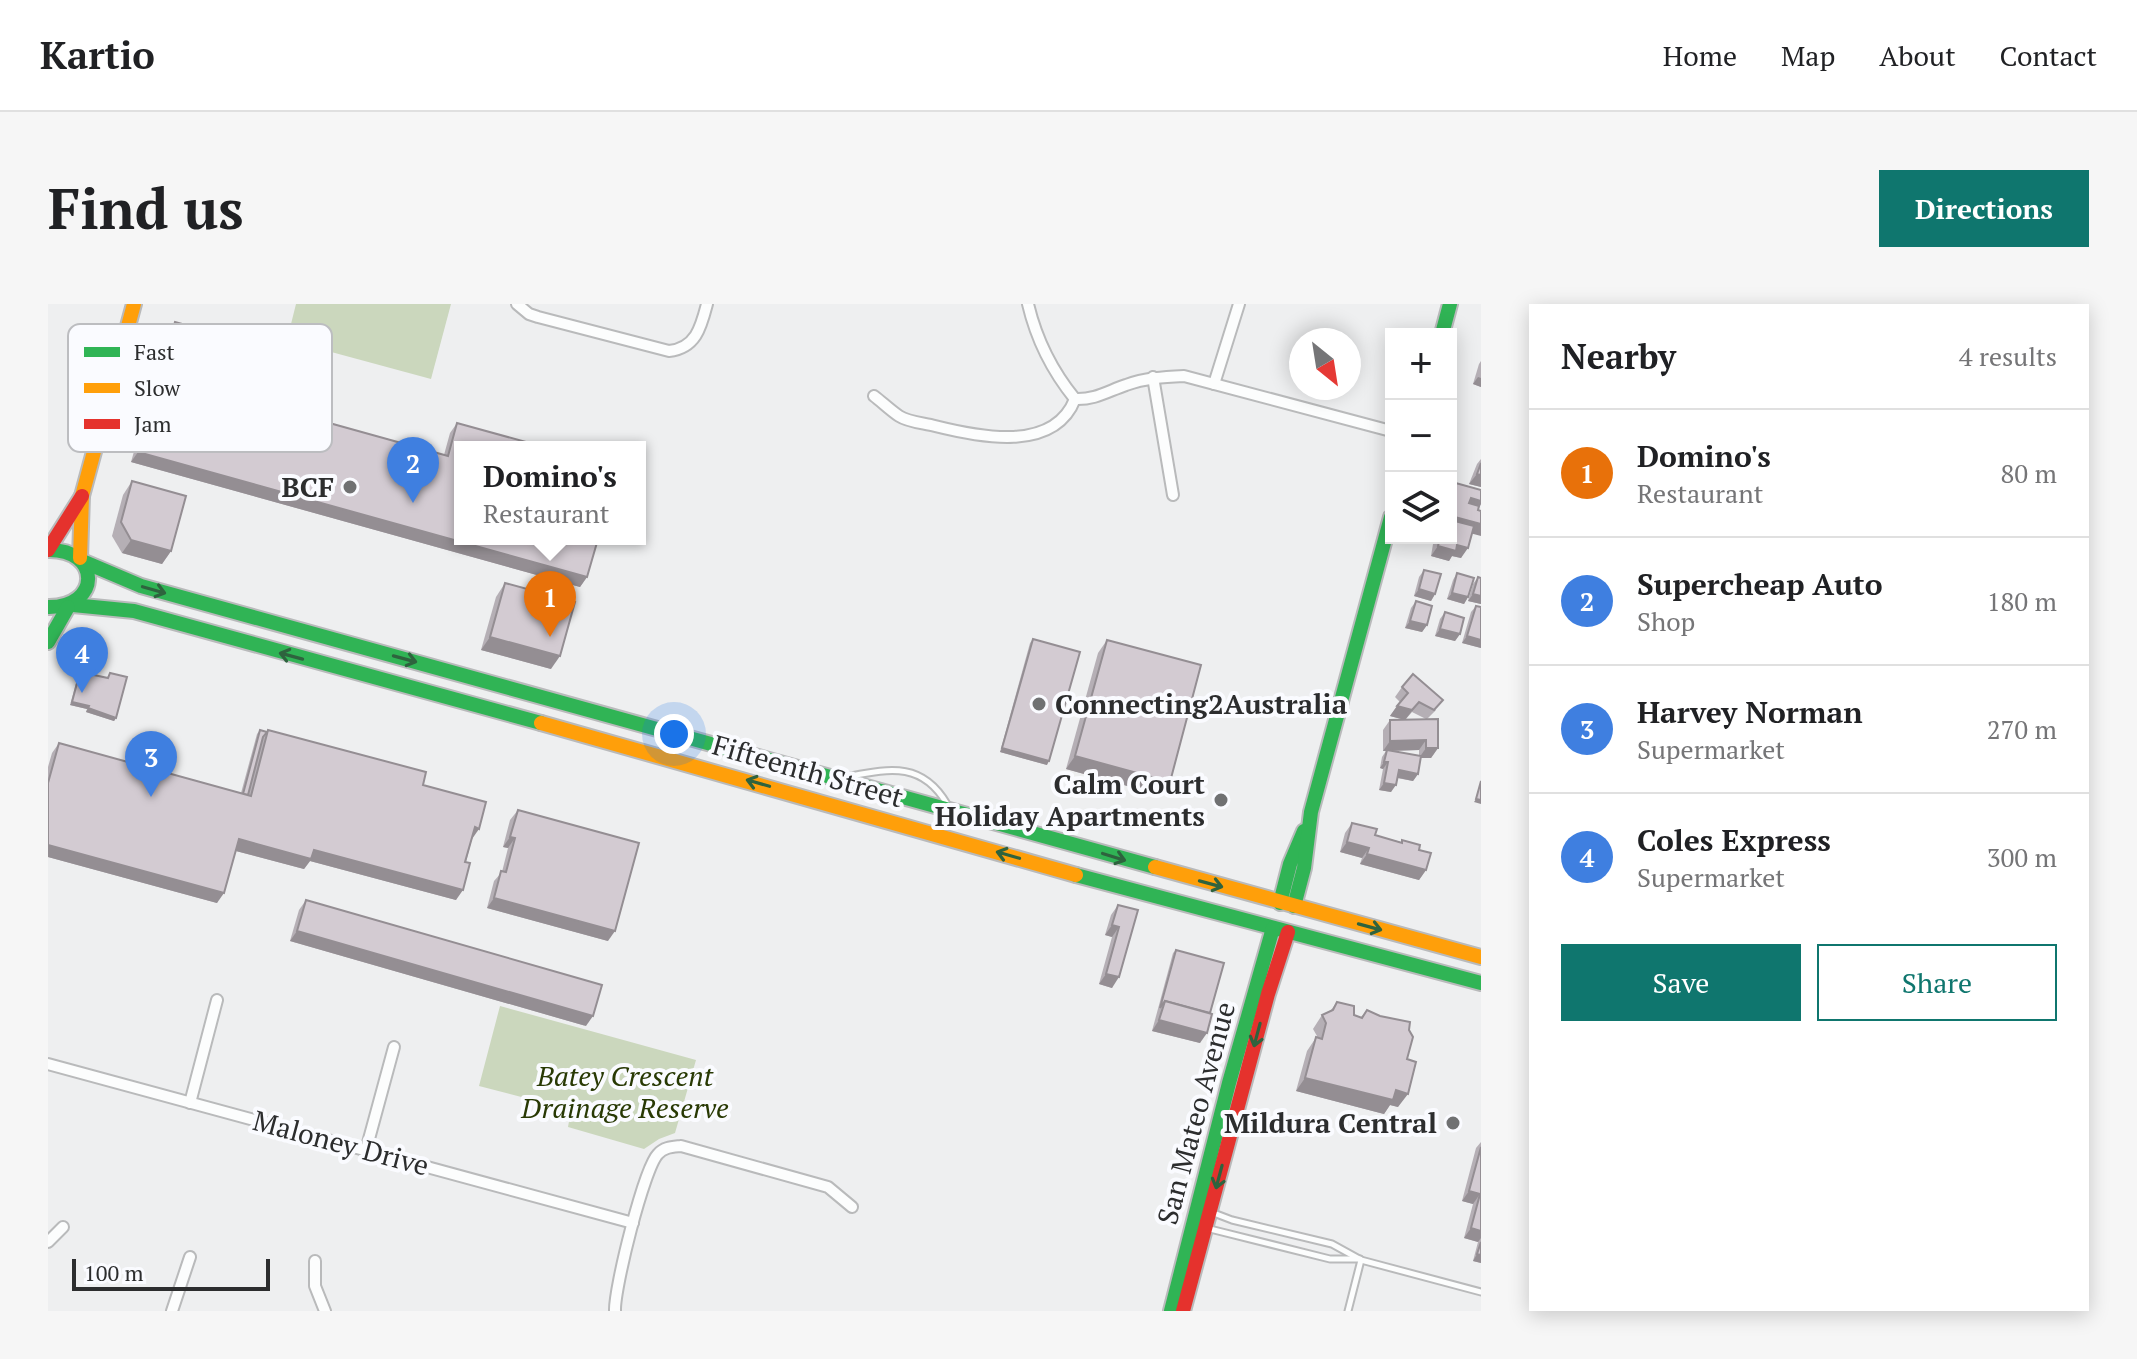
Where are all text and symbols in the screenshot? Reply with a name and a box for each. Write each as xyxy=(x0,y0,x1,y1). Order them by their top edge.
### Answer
text: Kartio xyxy=(40,30,155,80)
text: Home xyxy=(1663,37,1737,74)
text: Map xyxy=(1781,37,1835,74)
text: About xyxy=(1879,37,1956,74)
text: Contact xyxy=(2000,37,2097,74)
button: Directions xyxy=(1879,170,2089,247)
text: Find us xyxy=(48,171,244,245)
legend xyxy=(68,324,332,452)
north arrow xyxy=(1289,328,1361,400)
map controls xyxy=(1385,328,1457,544)
button: + xyxy=(1385,328,1457,400)
text: Nearby xyxy=(1561,334,1676,379)
text: Fast xyxy=(134,337,175,366)
text: 4 results xyxy=(1959,339,2057,373)
text: Slow xyxy=(134,373,181,402)
button: − xyxy=(1385,400,1457,472)
text: Jam xyxy=(134,409,172,438)
text: Domino's xyxy=(1637,436,1771,476)
pin: 2 xyxy=(387,437,439,503)
popup xyxy=(454,441,646,545)
text: Domino's xyxy=(483,456,617,496)
text: 1 xyxy=(1580,456,1594,490)
text: 80 m xyxy=(2001,456,2057,490)
place label: BCF xyxy=(281,468,334,505)
button: layers xyxy=(1385,472,1457,544)
text: Restaurant xyxy=(1637,476,1763,510)
marker: BCF xyxy=(341,478,359,496)
text: Restaurant xyxy=(483,496,609,530)
text: Supercheap Auto xyxy=(1637,564,1883,604)
pin: 1 xyxy=(524,571,576,637)
one-way arrow xyxy=(141,583,167,598)
text: 2 xyxy=(1580,584,1594,618)
text: 180 m xyxy=(1987,584,2057,618)
text: Shop xyxy=(1637,604,1695,638)
pin: 4 xyxy=(56,627,108,693)
one-way arrow xyxy=(278,648,304,663)
one-way arrow xyxy=(392,652,418,667)
place label: Connecting2Australia xyxy=(1055,685,1348,722)
text: Harvey Norman xyxy=(1637,692,1862,732)
marker: Connecting2Australia xyxy=(1030,695,1048,713)
text: 3 xyxy=(1580,712,1594,746)
text: 270 m xyxy=(1987,712,2057,746)
your location xyxy=(654,714,694,754)
street label: Fifteenth Street xyxy=(709,726,908,816)
pin: 3 xyxy=(125,731,177,797)
text: Supermarket xyxy=(1637,732,1785,766)
place label: Calm Court Holiday Apartments xyxy=(935,765,1205,834)
one-way arrow xyxy=(746,775,772,790)
marker: Calm Court Holiday Apartments xyxy=(1212,791,1230,809)
text: Coles Express xyxy=(1637,820,1831,860)
text: 4 xyxy=(1580,840,1594,874)
text: 300 m xyxy=(1987,840,2057,874)
one-way arrow xyxy=(995,847,1021,862)
one-way arrow xyxy=(1100,850,1126,865)
text: Supermarket xyxy=(1637,860,1785,894)
one-way arrow xyxy=(1197,877,1223,892)
one-way arrow xyxy=(1356,920,1382,935)
button: Save xyxy=(1561,944,1801,1021)
button: Share xyxy=(1817,944,2057,1021)
street label: San Mateo Avenue xyxy=(1148,998,1243,1228)
one-way arrow xyxy=(1249,1021,1264,1047)
park label: Batey Crescent Drainage Reserve xyxy=(520,1057,729,1126)
street label: Maloney Drive xyxy=(249,1101,433,1184)
place label: Mildura Central xyxy=(1224,1104,1437,1141)
marker: Mildura Central xyxy=(1444,1114,1462,1132)
one-way arrow xyxy=(1211,1164,1226,1190)
scale bar xyxy=(72,1255,270,1291)
text: 100 m xyxy=(84,1258,144,1287)

